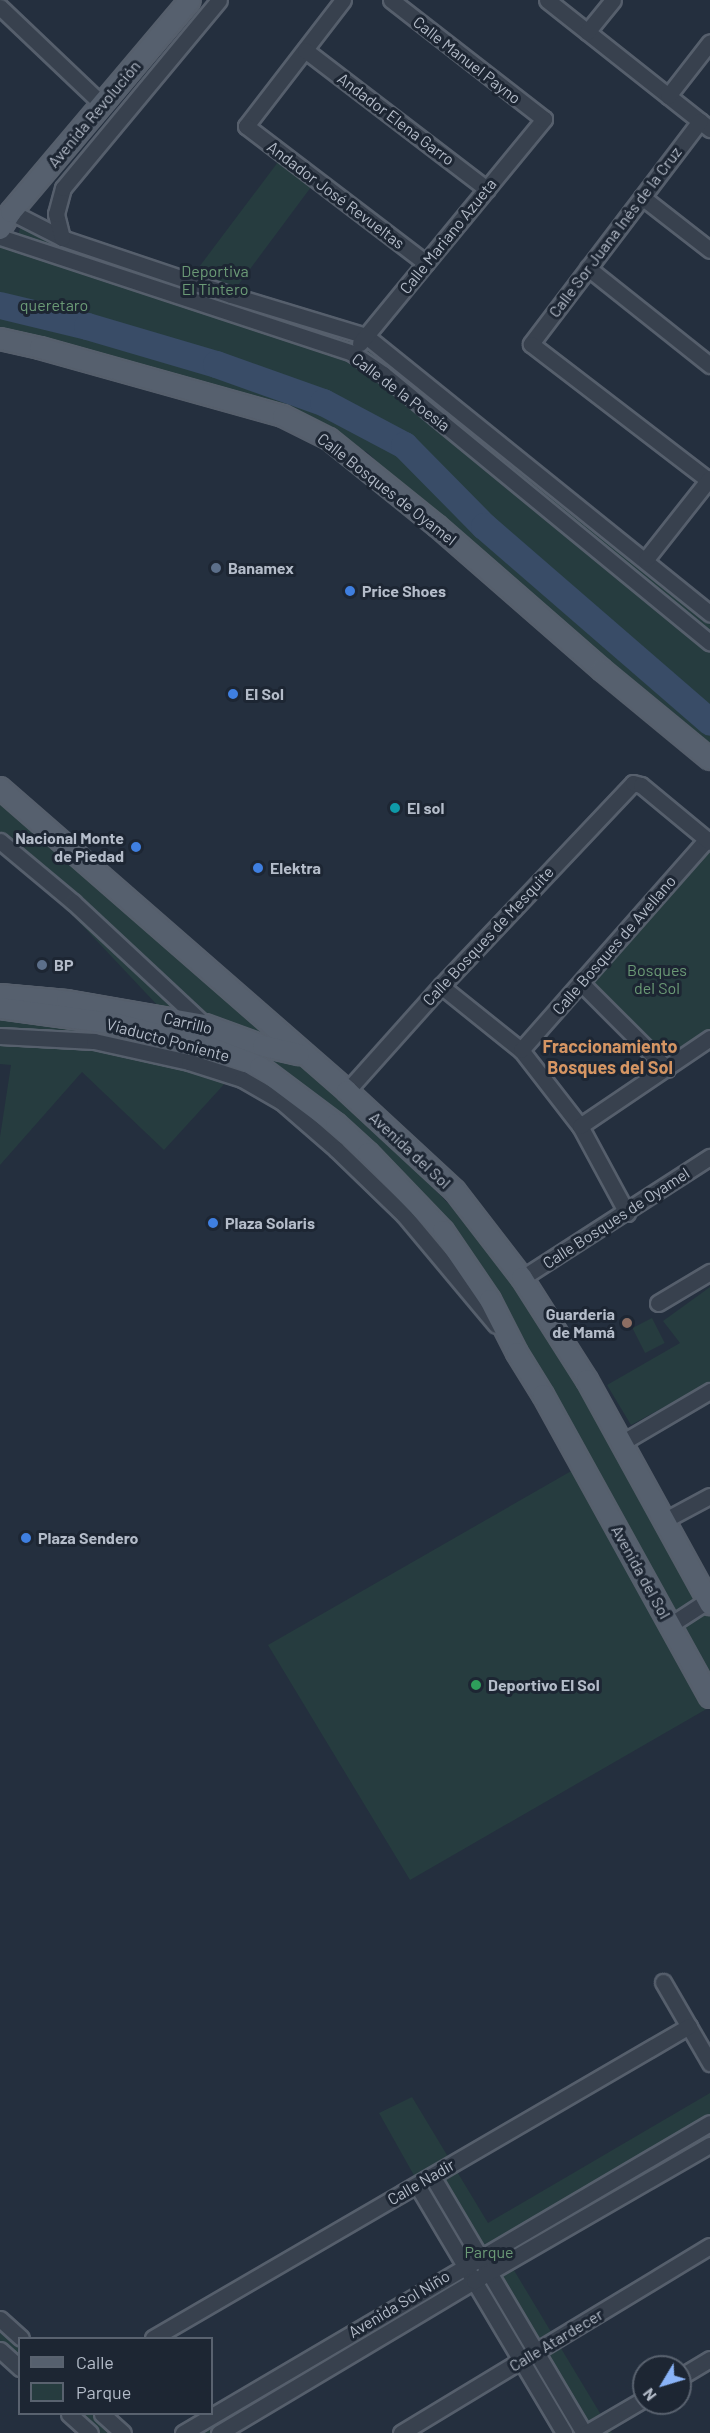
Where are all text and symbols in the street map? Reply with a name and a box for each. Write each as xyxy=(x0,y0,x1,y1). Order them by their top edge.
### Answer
street label: Calle Manuel Payno xyxy=(409,12,525,108)
street label: Avenida Revolución xyxy=(44,57,144,171)
street label: Andador Elena Garro xyxy=(334,69,458,169)
street label: Andador José Revueltas xyxy=(263,137,409,253)
street label: Calle Sor Juana Inés de la Cruz xyxy=(545,143,685,321)
street label: Calle Mariano Azueta xyxy=(396,174,500,298)
park label: Deportiva El Tintero xyxy=(181,261,249,299)
park label: queretaro xyxy=(20,295,88,315)
street label: Calle de la Poesía xyxy=(348,349,454,435)
street label: Calle Bosques de Oyamel xyxy=(314,429,460,549)
place label: Banamex xyxy=(228,558,294,578)
marker: Banamex xyxy=(209,561,223,575)
place label: Price Shoes xyxy=(362,581,446,601)
marker: Price Shoes xyxy=(343,584,357,598)
place label: El Sol xyxy=(245,684,284,704)
marker: El Sol xyxy=(226,687,240,701)
place label: El sol xyxy=(407,798,444,818)
marker: El sol xyxy=(388,801,402,815)
place label: Nacional Monte de Piedad xyxy=(15,828,124,866)
marker: Nacional Monte de Piedad xyxy=(129,840,143,854)
place label: Elektra xyxy=(270,858,321,878)
marker: Elektra xyxy=(251,861,265,875)
street label: Calle Bosques de Mesquite xyxy=(418,862,558,1010)
street label: Calle Bosques de Avellano xyxy=(548,871,680,1019)
place label: BP xyxy=(54,955,73,975)
marker: BP xyxy=(35,958,49,972)
park label: Bosques del Sol xyxy=(627,960,687,998)
street label: Carrillo xyxy=(162,1008,214,1038)
street label: Viaducto Poniente xyxy=(104,1014,232,1066)
district label: Fraccionamiento Bosques del Sol xyxy=(542,1036,678,1078)
street label: Avenida del Sol xyxy=(365,1108,455,1192)
street label: Calle Bosques de Oyamel xyxy=(539,1163,693,1273)
place label: Plaza Solaris xyxy=(225,1213,315,1233)
marker: Plaza Solaris xyxy=(206,1216,220,1230)
place label: Guarderia de Mamá xyxy=(546,1304,615,1342)
marker: Guarderia de Mamá xyxy=(620,1316,634,1330)
street label: Avenida del Sol xyxy=(607,1522,675,1622)
place label: Plaza Sendero xyxy=(38,1528,138,1548)
marker: Plaza Sendero xyxy=(19,1531,33,1545)
place label: Deportivo El Sol xyxy=(488,1675,600,1695)
marker: Deportivo El Sol xyxy=(469,1678,483,1692)
street label: Calle Nadir xyxy=(384,2155,458,2209)
park label: Parque xyxy=(464,2242,514,2262)
street label: Avenida Sol Niño xyxy=(345,2266,453,2342)
street label: Calle Atardecer xyxy=(506,2304,606,2376)
legend xyxy=(18,2337,213,2415)
text: Calle xyxy=(76,2351,114,2373)
north arrow xyxy=(632,2355,692,2415)
text: Parque xyxy=(76,2381,131,2403)
text: N xyxy=(638,2385,660,2405)

